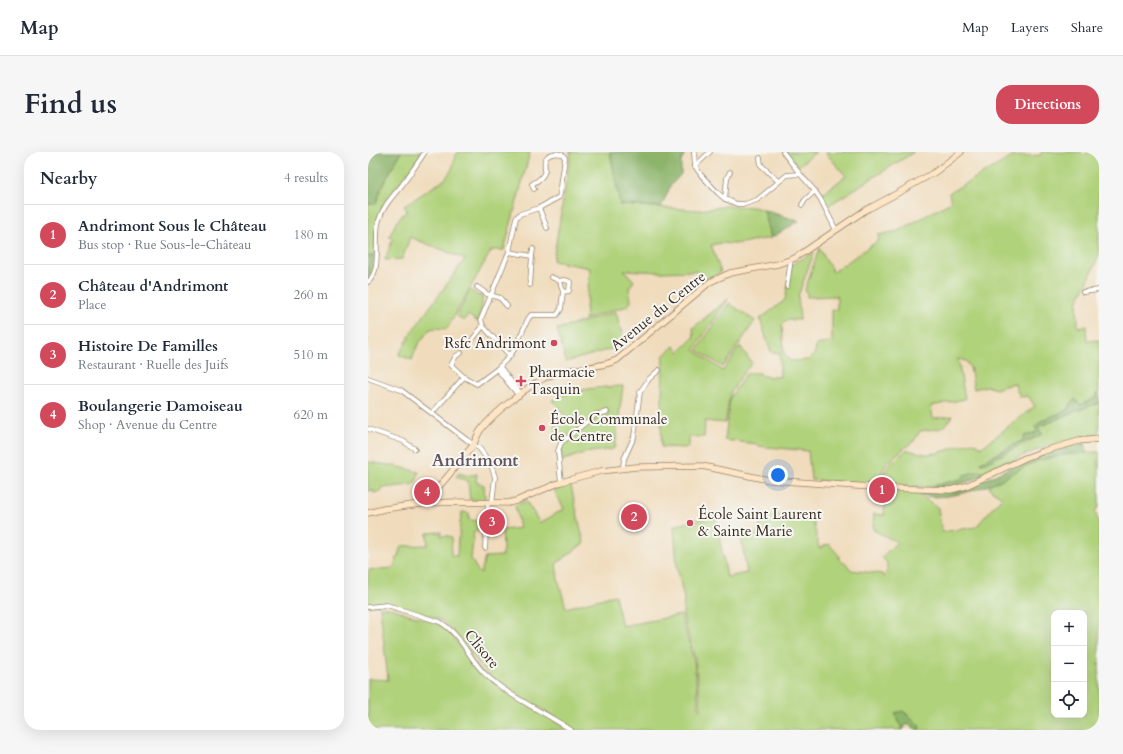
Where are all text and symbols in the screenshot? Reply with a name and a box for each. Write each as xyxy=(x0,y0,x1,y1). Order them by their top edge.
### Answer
text: Map xyxy=(20,15,59,41)
text: Map xyxy=(962,18,989,37)
text: Layers xyxy=(1011,18,1049,37)
text: Share xyxy=(1071,18,1103,37)
text: Find us xyxy=(24,85,117,123)
button: Directions xyxy=(996,85,1099,124)
text: Nearby xyxy=(40,167,97,190)
text: 4 results xyxy=(284,169,328,187)
text: Andrimont Sous le Château xyxy=(78,216,267,236)
text: 1 xyxy=(50,226,56,244)
text: 180 m xyxy=(294,226,328,244)
text: Bus stop · Rue Sous-le-Château xyxy=(78,236,251,254)
street label: Avenue du Centre xyxy=(606,266,710,356)
text: Château d'Andrimont xyxy=(78,276,228,296)
text: 2 xyxy=(50,286,56,304)
text: 260 m xyxy=(294,286,328,304)
text: Place xyxy=(78,296,106,314)
place label: Rsfc Andrimont xyxy=(444,333,546,353)
text: Histoire De Familles xyxy=(78,336,218,356)
marker: Rsfc Andrimont xyxy=(549,338,559,348)
text: 3 xyxy=(50,346,56,364)
text: 510 m xyxy=(294,346,328,364)
text: Restaurant · Ruelle des Juifs xyxy=(78,356,228,374)
place label: Pharmacie Tasquin xyxy=(529,362,595,399)
marker: Pharmacie Tasquin xyxy=(516,376,526,386)
text: Boulangerie Damoiseau xyxy=(78,396,243,416)
text: 4 xyxy=(50,406,56,424)
text: 620 m xyxy=(294,406,328,424)
place label: École Communale de Centre xyxy=(550,409,668,446)
text: Shop · Avenue du Centre xyxy=(78,416,217,434)
marker: École Communale de Centre xyxy=(537,423,547,433)
district label: Andrimont xyxy=(432,449,518,472)
your location xyxy=(768,465,788,485)
pin: 1 xyxy=(869,475,895,505)
pin: 4 xyxy=(414,477,440,507)
pin: 2 xyxy=(621,502,647,532)
place label: École Saint Laurent & Sainte Marie xyxy=(698,504,822,541)
pin: 3 xyxy=(479,507,505,537)
marker: École Saint Laurent & Sainte Marie xyxy=(685,518,695,528)
map controls xyxy=(1051,610,1087,718)
button: + xyxy=(1051,610,1087,646)
street label: Clisore xyxy=(460,625,504,673)
button: − xyxy=(1051,646,1087,682)
button: locate xyxy=(1051,682,1087,718)

